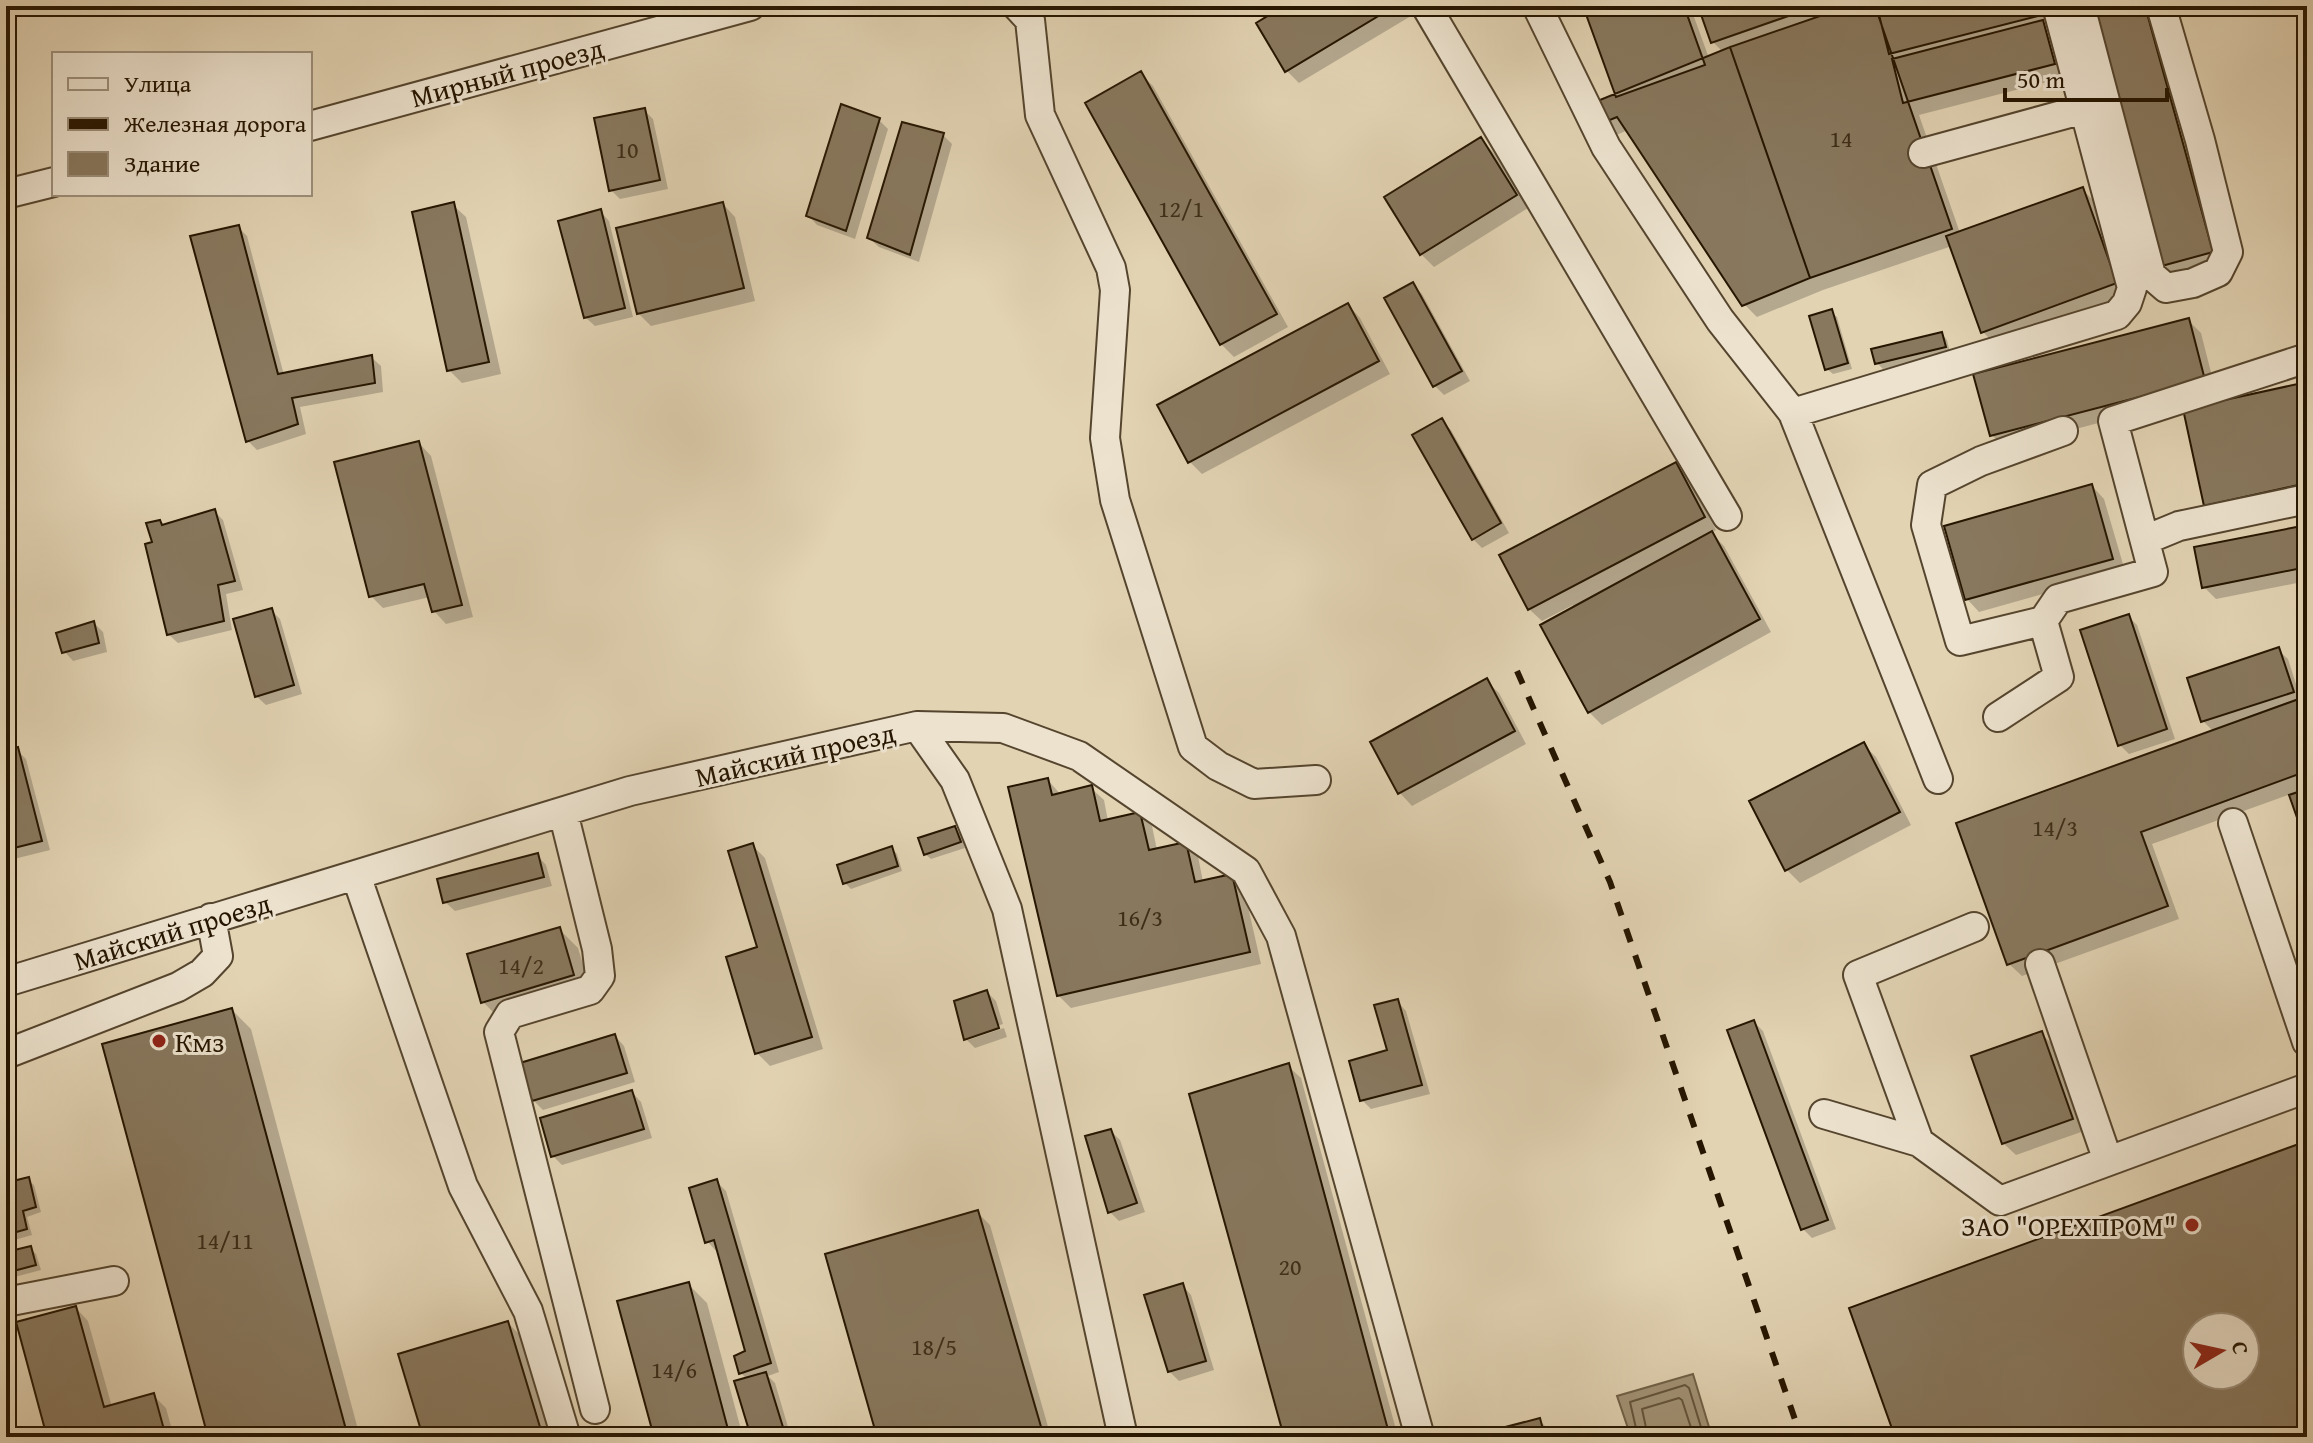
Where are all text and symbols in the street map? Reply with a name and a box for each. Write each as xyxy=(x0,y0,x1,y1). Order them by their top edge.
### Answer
street label: Мирный проезд xyxy=(406,27,608,117)
legend xyxy=(52,52,312,196)
scale bar xyxy=(2005,52,2167,102)
text: 50 m xyxy=(2017,62,2065,97)
text: Улица xyxy=(124,66,192,101)
text: Железная дорога xyxy=(123,106,307,141)
house number: 14 xyxy=(1829,121,1853,156)
house number: 10 xyxy=(615,132,639,167)
text: Здание xyxy=(124,146,200,181)
house number: 12/1 xyxy=(1158,191,1204,226)
street label: Майский проезд xyxy=(691,711,899,797)
house number: 14/3 xyxy=(2032,810,2078,845)
street label: Майский проезд xyxy=(68,882,276,980)
house number: 16/3 xyxy=(1117,900,1163,935)
house number: 14/2 xyxy=(498,948,544,983)
place label: Кмз xyxy=(175,1021,224,1062)
marker: Кмз xyxy=(150,1032,168,1050)
place label: ЗАО "ОРЕХПРОМ" xyxy=(1961,1205,2176,1246)
marker: ЗАО "ОРЕХПРОМ" xyxy=(2183,1216,2201,1234)
house number: 14/11 xyxy=(196,1223,254,1258)
house number: 20 xyxy=(1278,1249,1302,1284)
north arrow xyxy=(2181,1311,2261,1391)
house number: 18/5 xyxy=(911,1329,957,1364)
text: С xyxy=(2224,1339,2258,1357)
house number: 14/6 xyxy=(651,1352,697,1387)

